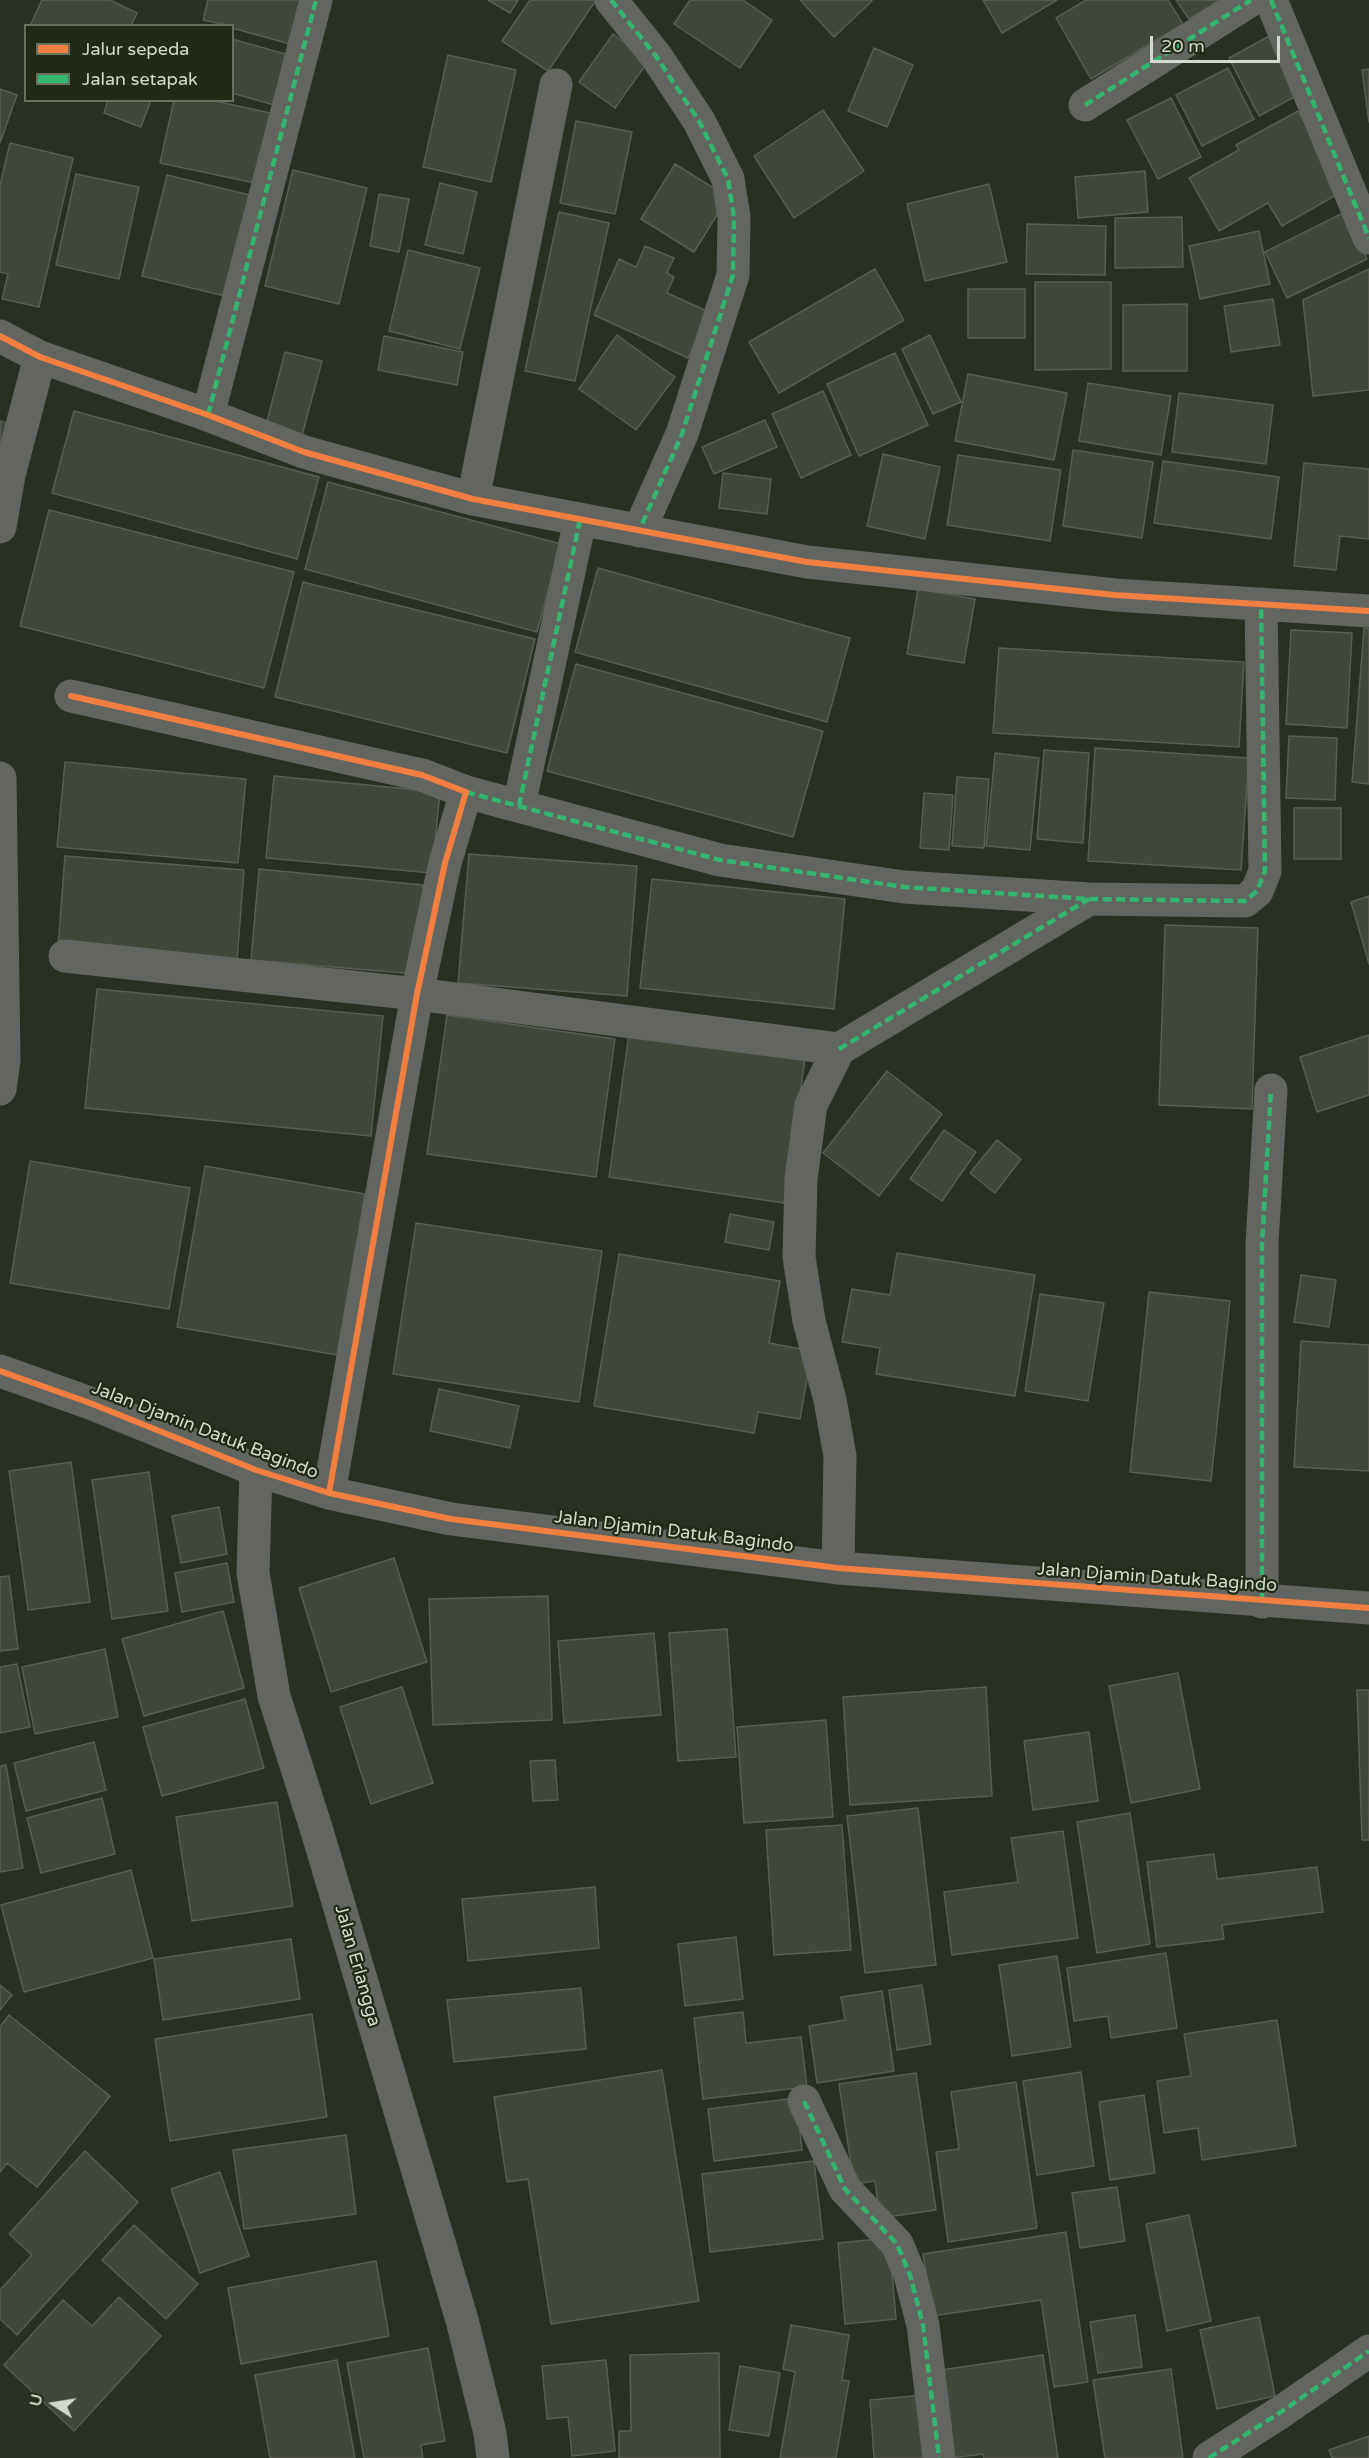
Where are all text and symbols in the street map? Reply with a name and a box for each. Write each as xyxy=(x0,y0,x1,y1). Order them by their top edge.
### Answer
legend xyxy=(24,24,234,102)
scale bar xyxy=(1153,24,1284,62)
text: 20 m xyxy=(1161,35,1205,57)
text: Jalur sepeda xyxy=(82,38,189,60)
text: Jalan setapak xyxy=(82,68,198,90)
street label: Jalan Djamin Datuk Bagindo xyxy=(89,1378,321,1484)
street label: Jalan Djamin Datuk Bagindo xyxy=(553,1507,795,1557)
street label: Jalan Djamin Datuk Bagindo xyxy=(1036,1559,1278,1597)
street label: Jalan Erlangga xyxy=(329,1903,385,2029)
north arrow xyxy=(24,2374,84,2434)
text: U xyxy=(25,2392,47,2408)

